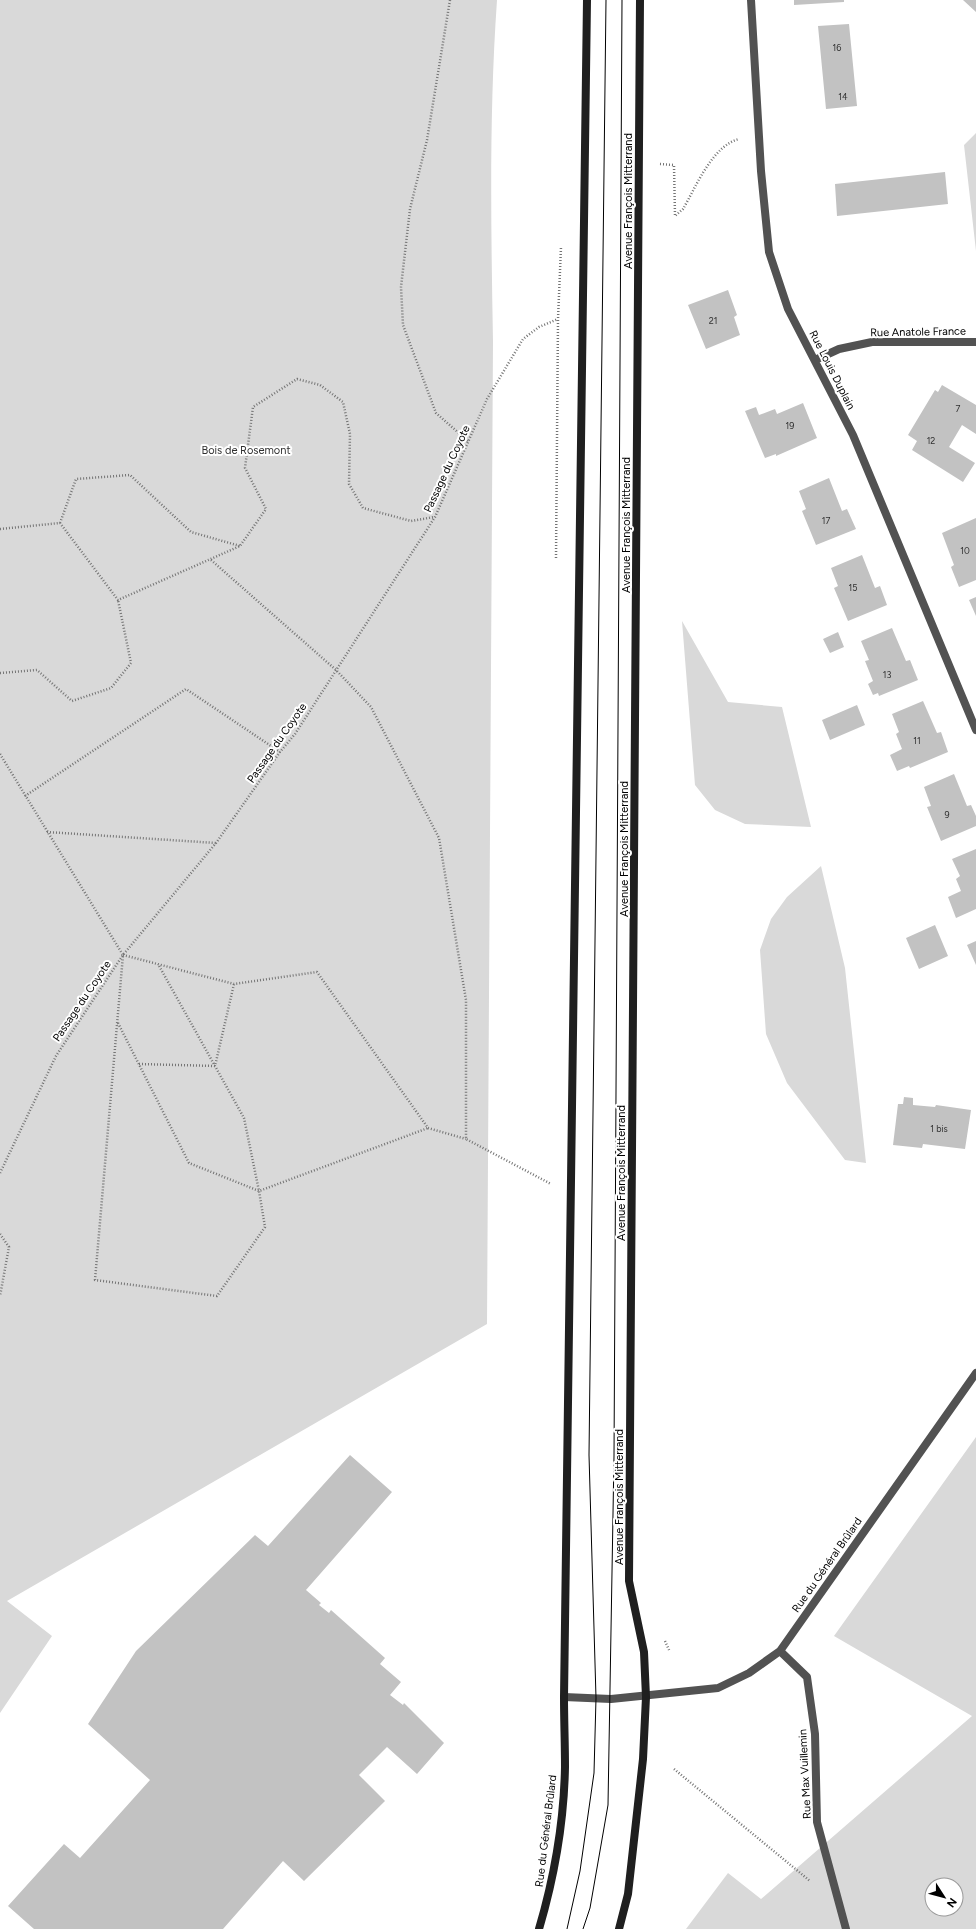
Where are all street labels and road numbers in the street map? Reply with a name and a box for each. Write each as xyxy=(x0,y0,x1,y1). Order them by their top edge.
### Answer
street label: Avenue François Mitterrand xyxy=(622,133,635,269)
street label: Rue Anatole France xyxy=(870,325,966,339)
street label: Rue Louis Duplain xyxy=(806,328,858,412)
street label: Passage du Coyote xyxy=(421,423,473,515)
street label: Avenue François Mitterrand xyxy=(620,457,633,593)
street label: Passage du Coyote xyxy=(245,701,309,785)
street label: Avenue François Mitterrand xyxy=(618,781,631,917)
street label: Passage du Coyote xyxy=(50,958,114,1044)
street label: Avenue François Mitterrand xyxy=(615,1105,628,1241)
street label: Avenue François Mitterrand xyxy=(613,1429,626,1565)
street label: Rue du Général Brûlard xyxy=(789,1515,865,1615)
street label: Rue Max Vuillemin xyxy=(796,1729,814,1819)
street label: Rue du Général Brûlard xyxy=(533,1774,559,1888)

